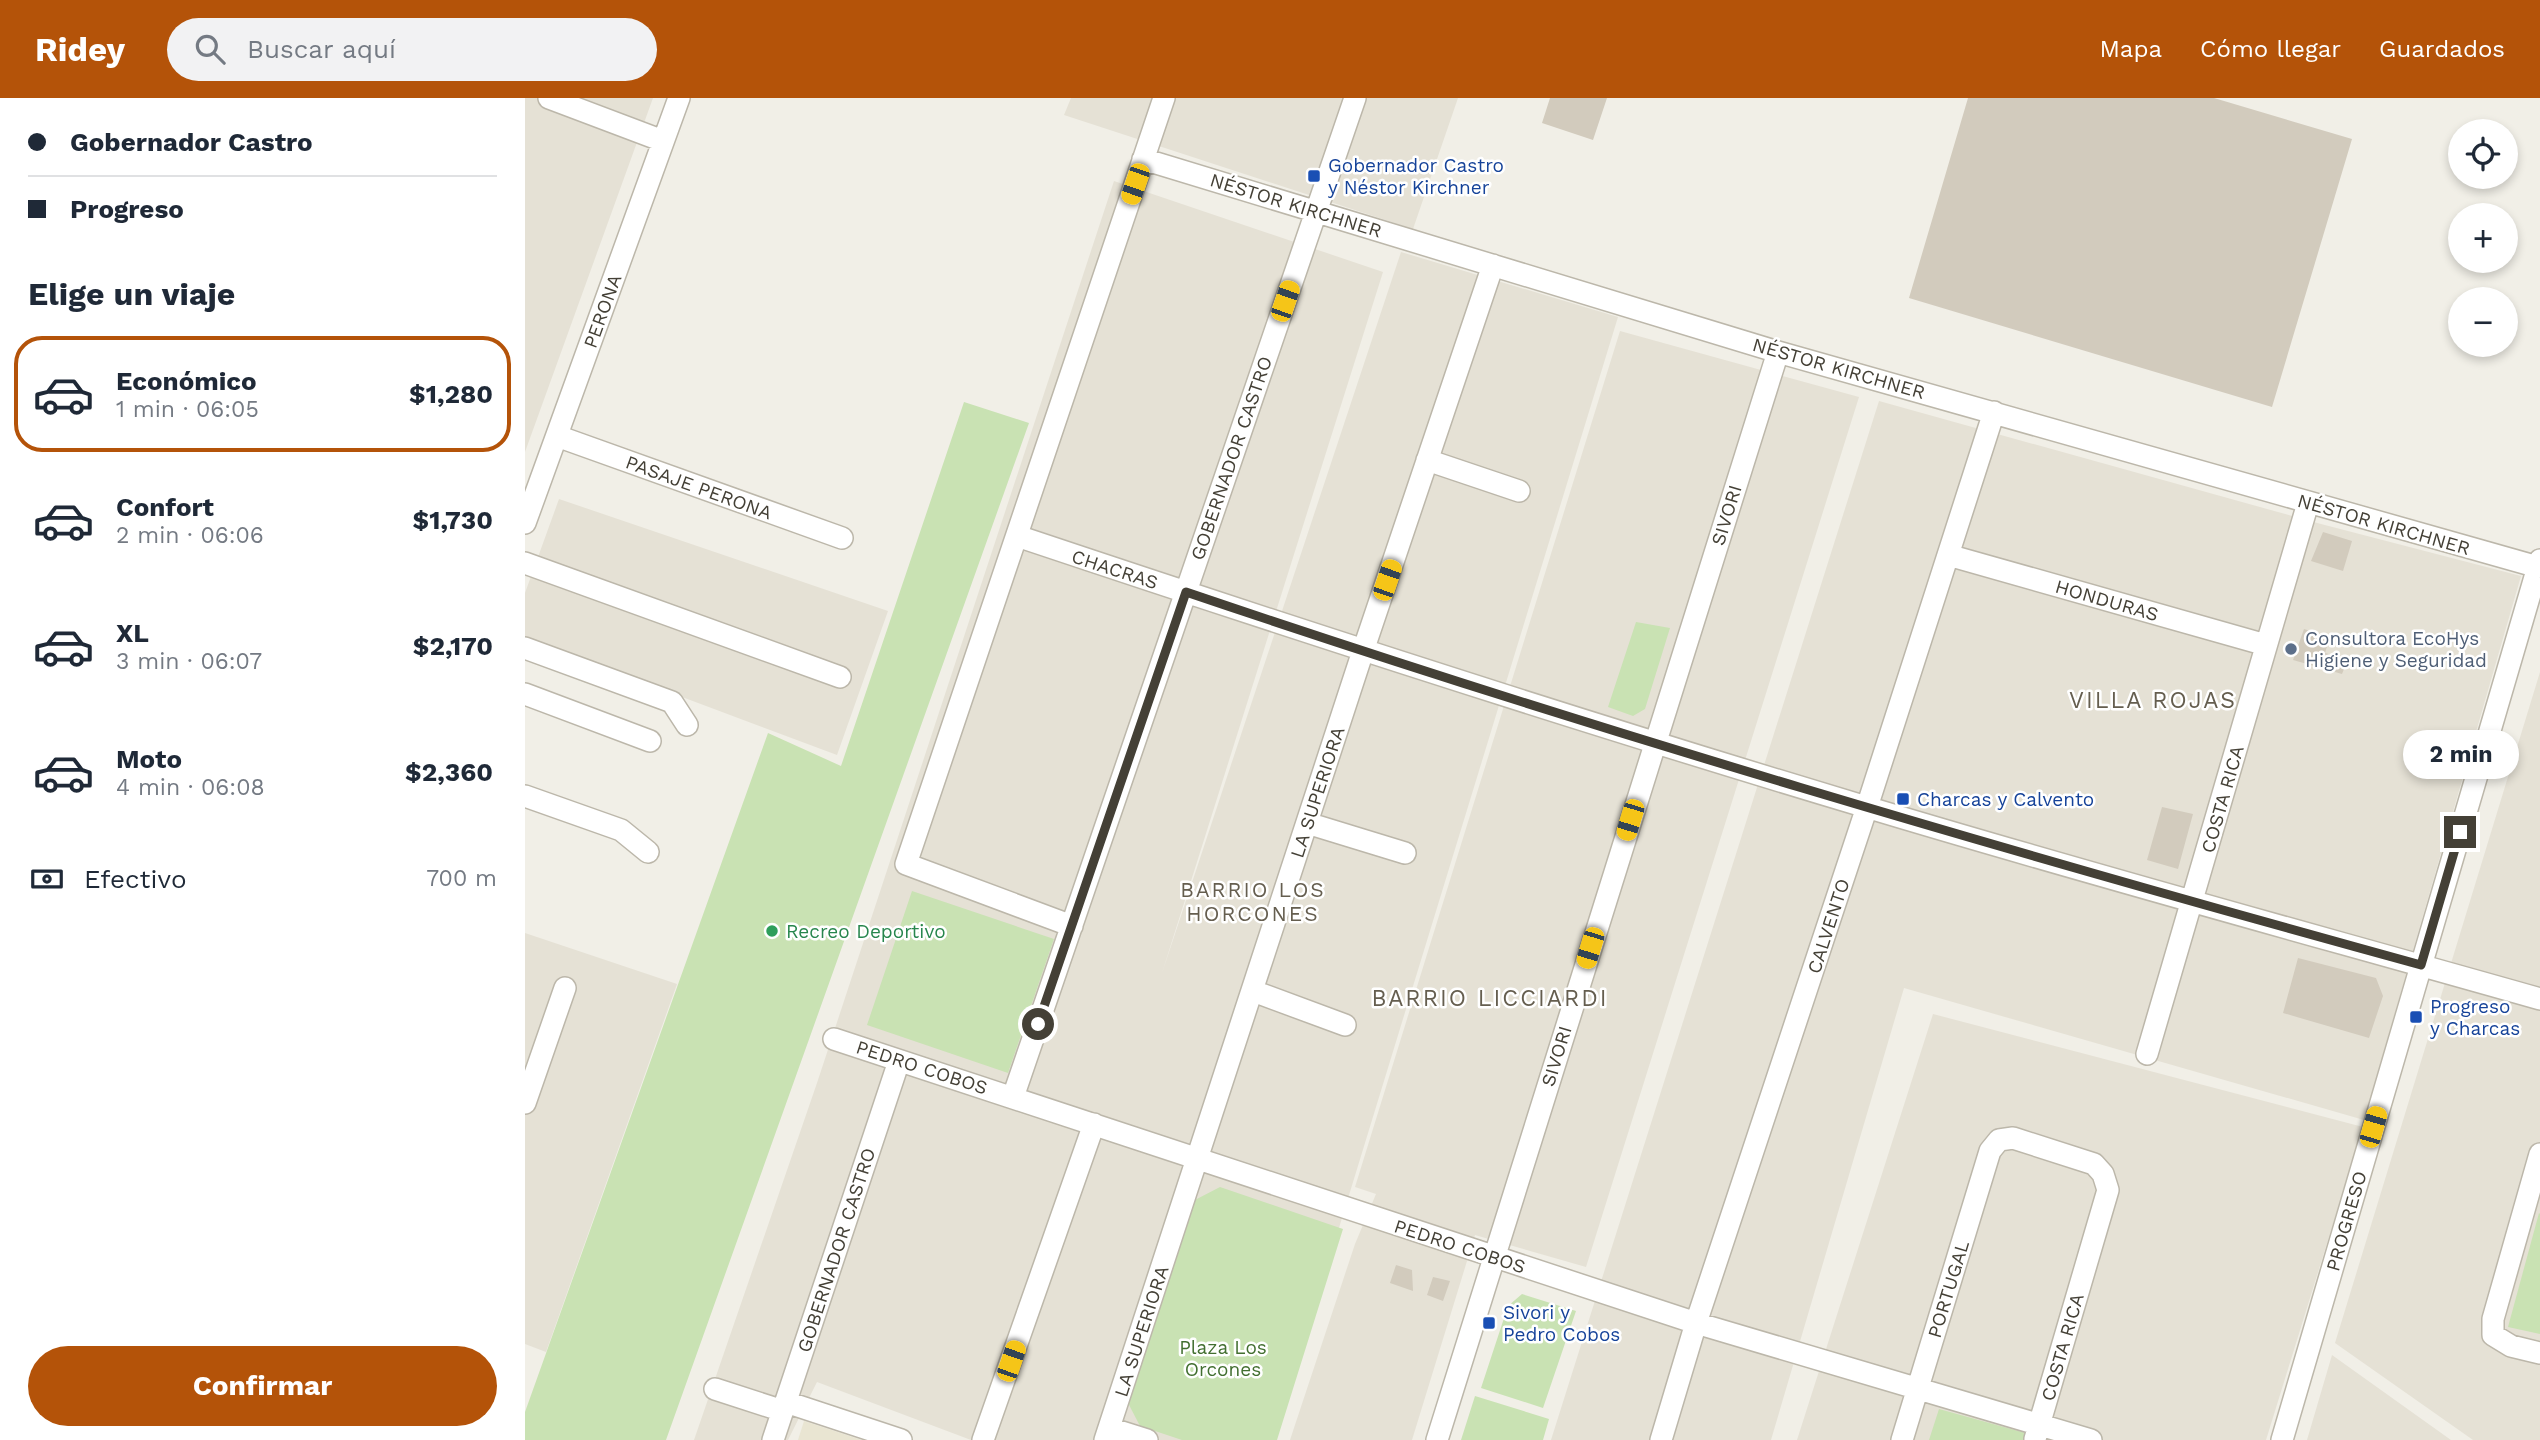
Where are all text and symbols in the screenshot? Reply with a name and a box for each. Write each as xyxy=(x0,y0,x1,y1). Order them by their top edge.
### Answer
search box xyxy=(167,18,657,81)
text: Ridey xyxy=(35,30,125,69)
icon: search xyxy=(191,30,229,68)
text: Buscar aquí xyxy=(247,34,396,64)
text: Mapa xyxy=(2100,35,2162,63)
text: Cómo llegar xyxy=(2200,35,2341,63)
text: Guardados xyxy=(2379,35,2505,63)
map controls xyxy=(2448,119,2518,357)
button: locate xyxy=(2448,119,2518,189)
text: Gobernador Castro xyxy=(70,127,313,157)
place label: Gobernador Castro y Néstor Kirchner xyxy=(1328,154,1504,199)
car xyxy=(1119,161,1152,207)
street label: NÉSTOR KIRCHNER xyxy=(1207,168,1384,243)
marker: Gobernador Castro y Néstor Kirchner xyxy=(1306,168,1322,184)
text: Progreso xyxy=(70,194,184,224)
button: + xyxy=(2448,203,2518,273)
street label: PERONA xyxy=(579,271,627,351)
text: Elige un viaje xyxy=(28,275,235,313)
car xyxy=(1269,278,1302,324)
button: − xyxy=(2448,287,2518,357)
street label: NÉSTOR KIRCHNER xyxy=(1750,333,1928,404)
street label: GOBERNADOR CASTRO xyxy=(1186,353,1277,563)
icon: car xyxy=(32,363,95,426)
text: Económico xyxy=(116,366,257,396)
text: $1,280 xyxy=(409,379,493,409)
text: 1 min · 06:05 xyxy=(116,396,259,423)
street label: PASAJE PERONA xyxy=(623,450,776,525)
street label: SIVORI xyxy=(1706,482,1747,548)
icon: car xyxy=(32,489,95,552)
street label: NÉSTOR KIRCHNER xyxy=(2295,489,2473,560)
text: Confort xyxy=(116,492,214,522)
text: $1,730 xyxy=(413,505,493,535)
text: 2 min · 06:06 xyxy=(116,522,264,549)
street label: CHACRAS xyxy=(1069,545,1161,594)
car xyxy=(1371,557,1404,603)
street label: HONDURAS xyxy=(2053,575,2161,626)
icon: car xyxy=(32,615,95,678)
text: XL xyxy=(116,618,149,648)
place label: Consultora EcoHys Higiene y Seguridad xyxy=(2305,627,2487,672)
text: $2,170 xyxy=(413,631,493,661)
marker: Consultora EcoHys Higiene y Seguridad xyxy=(2283,641,2299,657)
text: 3 min · 06:07 xyxy=(116,648,262,675)
district label: VILLA ROJAS xyxy=(2069,687,2237,714)
street label: LA SUPERIORA xyxy=(1285,723,1350,861)
callout: 2 min xyxy=(2402,730,2518,780)
icon: car xyxy=(32,741,95,804)
text: 2 min xyxy=(2430,741,2492,768)
street label: COSTA RICA xyxy=(2196,742,2249,856)
text: Moto xyxy=(116,744,182,774)
text: $2,360 xyxy=(405,757,493,787)
text: 4 min · 06:08 xyxy=(116,774,265,801)
place label: Charcas y Calvento xyxy=(1917,788,2094,811)
marker: Charcas y Calvento xyxy=(1895,791,1911,807)
car xyxy=(1614,797,1647,843)
route end xyxy=(2444,816,2476,848)
icon: cash xyxy=(28,860,66,898)
text: Efectivo xyxy=(84,864,187,894)
text: 700 m xyxy=(426,865,497,892)
street label: CALVENTO xyxy=(1802,876,1855,977)
district label: BARRIO LOS HORCONES xyxy=(1180,877,1326,926)
place label: Recreo Deportivo xyxy=(786,920,946,943)
marker: Recreo Deportivo xyxy=(764,923,780,939)
car xyxy=(1574,925,1607,971)
district label: BARRIO LICCIARDI xyxy=(1371,985,1609,1012)
place label: Progreso y Charcas xyxy=(2430,995,2520,1040)
route start xyxy=(1022,1008,1054,1040)
marker: Progreso y Charcas xyxy=(2408,1009,2424,1025)
street label: SIVORI xyxy=(1536,1023,1577,1089)
street label: PEDRO COBOS xyxy=(853,1035,990,1100)
car xyxy=(2358,1104,2389,1150)
street label: GOBERNADOR CASTRO xyxy=(792,1145,880,1355)
street label: PROGRESO xyxy=(2321,1168,2372,1274)
street label: PEDRO COBOS xyxy=(1391,1214,1528,1279)
street label: PORTUGAL xyxy=(1923,1238,1974,1341)
street label: LA SUPERIORA xyxy=(1109,1262,1174,1400)
street label: COSTA RICA xyxy=(2036,1290,2089,1404)
place label: Sivori y Pedro Cobos xyxy=(1503,1301,1620,1346)
marker: Sivori y Pedro Cobos xyxy=(1481,1315,1497,1331)
park label: Plaza Los Orcones xyxy=(1179,1336,1267,1381)
car xyxy=(995,1338,1028,1384)
button: Confirmar xyxy=(28,1346,497,1426)

